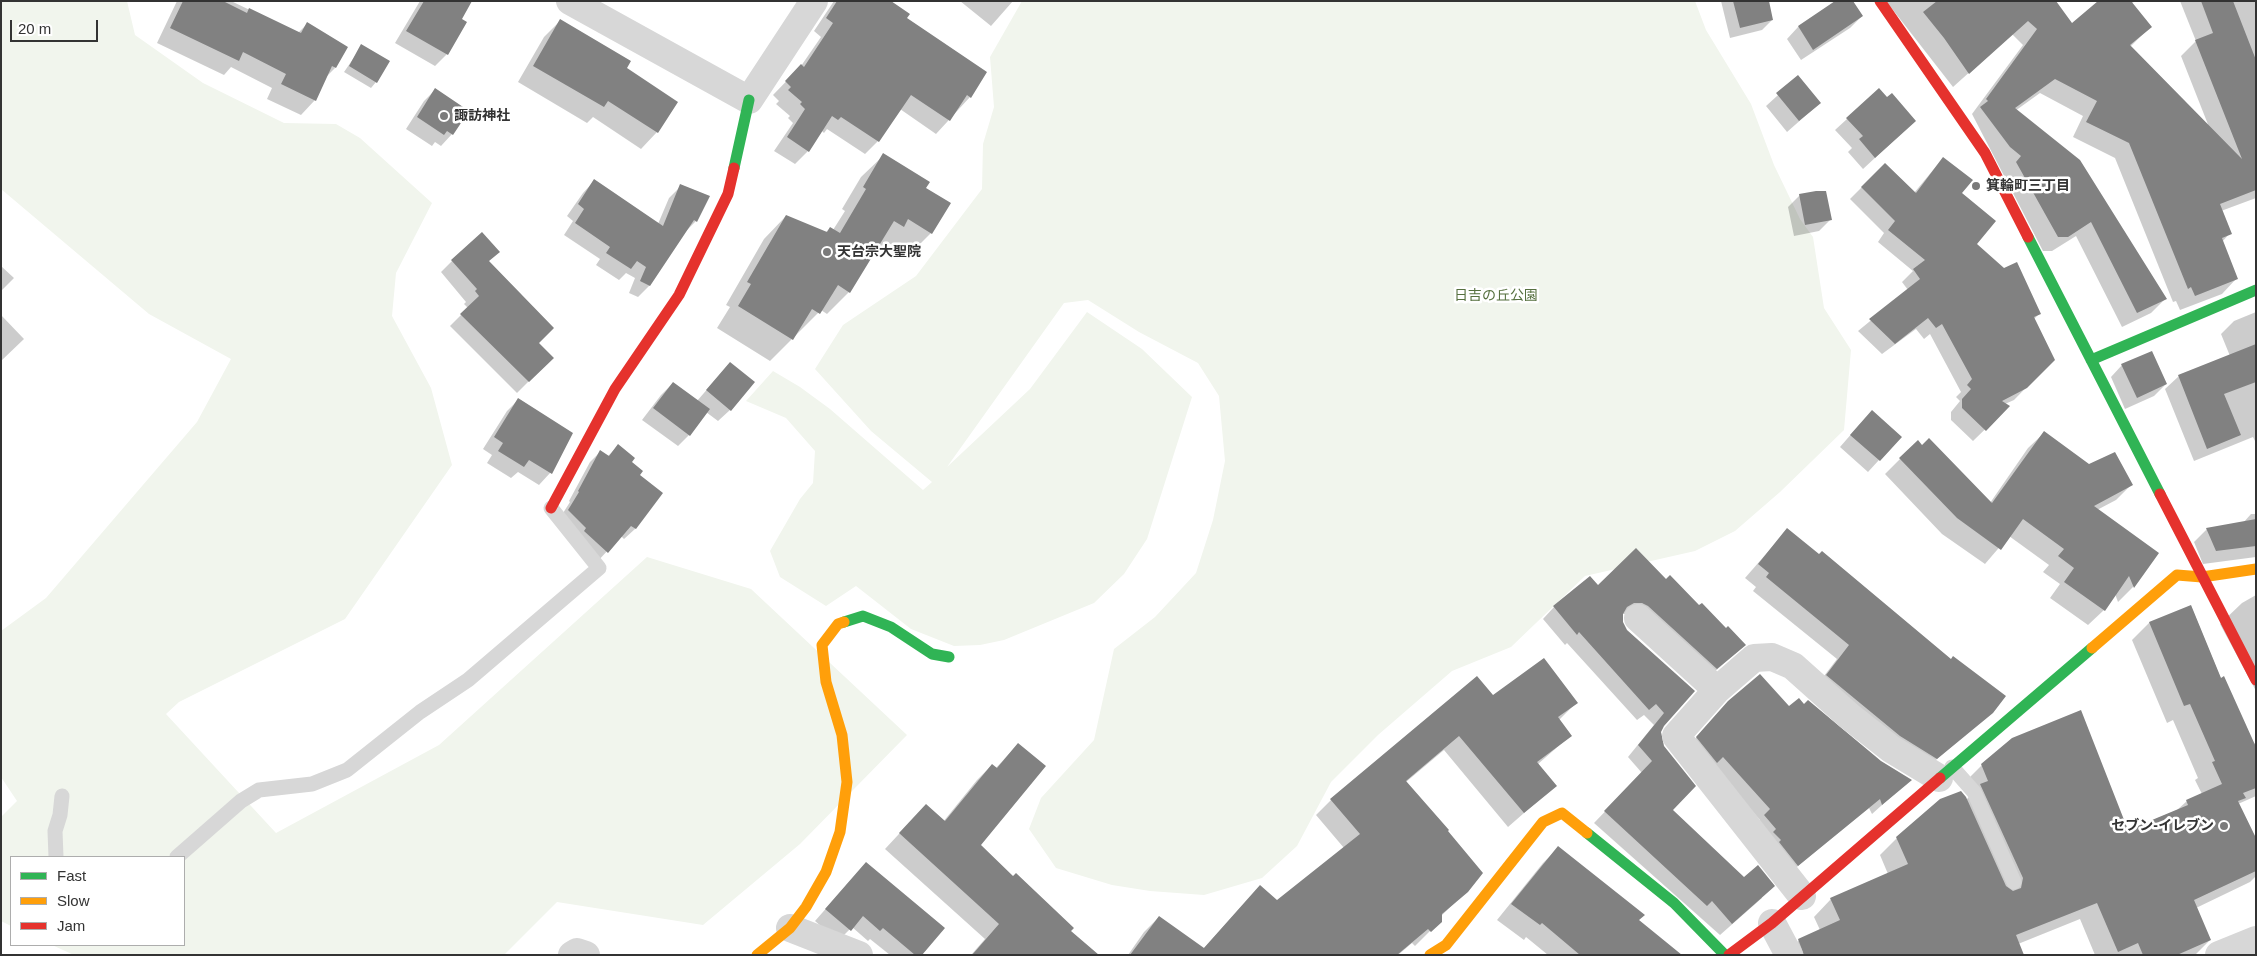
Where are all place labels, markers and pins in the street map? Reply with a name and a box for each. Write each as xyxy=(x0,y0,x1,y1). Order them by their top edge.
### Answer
place label: 諏訪神社 xyxy=(454,108,510,124)
marker: 諏訪神社 xyxy=(438,110,450,122)
place label: 箕輪町三丁目 xyxy=(1986,178,2070,194)
marker: 箕輪町三丁目 xyxy=(1970,180,1982,192)
place label: 天台宗大聖院 xyxy=(837,244,921,260)
marker: 天台宗大聖院 xyxy=(821,246,833,258)
place label: セブン-イレブン xyxy=(2111,818,2214,834)
marker: セブン-イレブン xyxy=(2218,820,2230,832)

